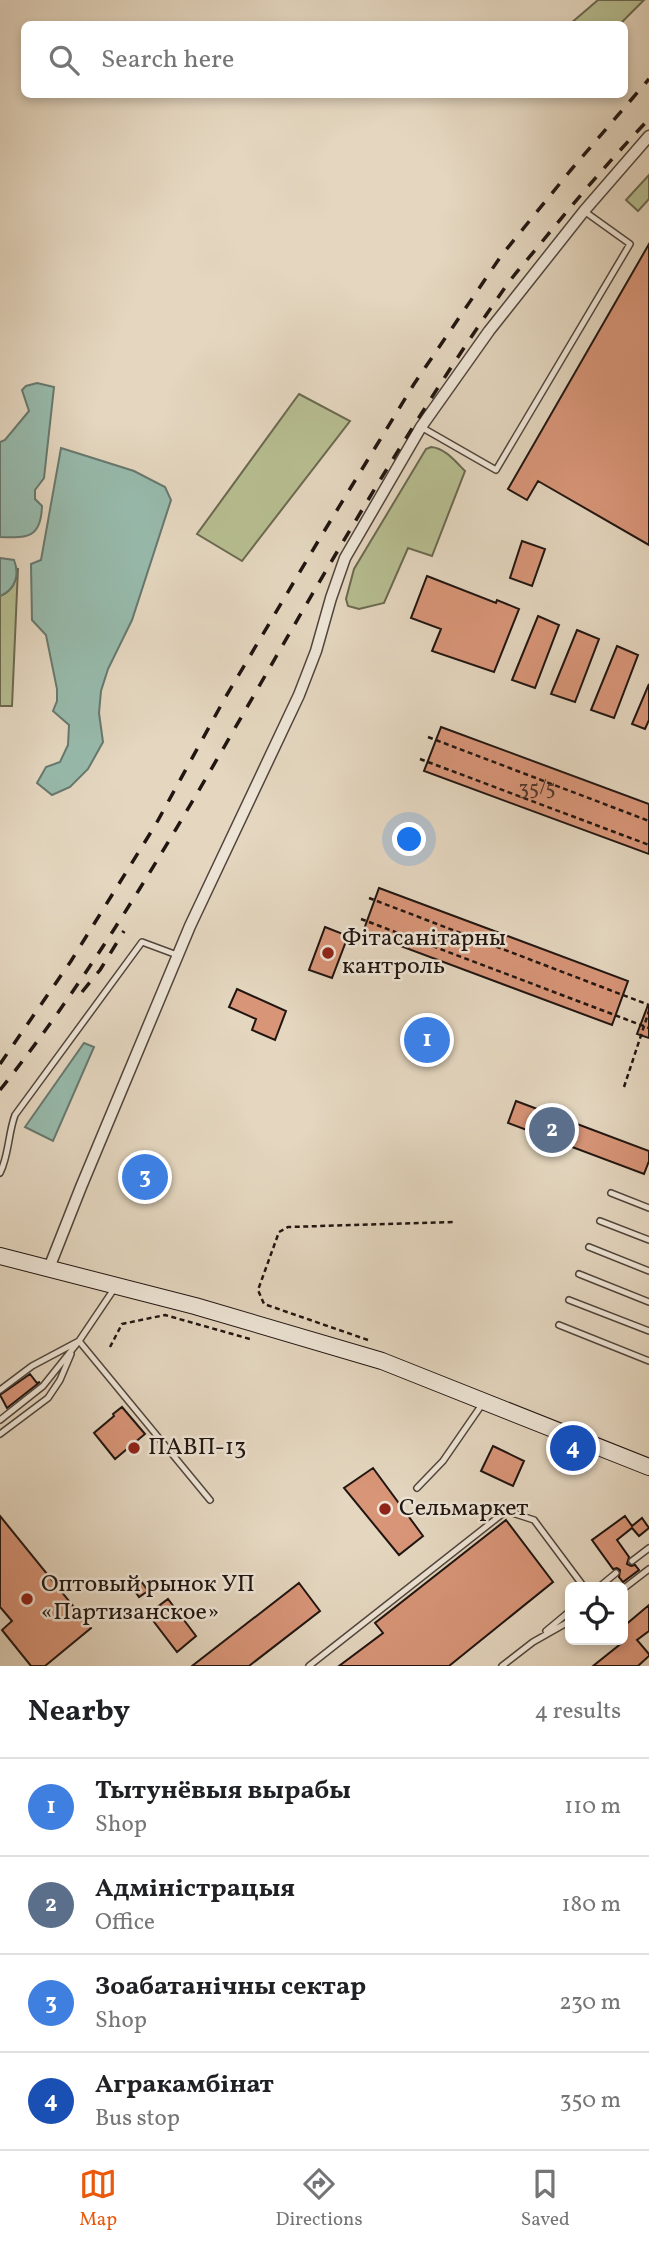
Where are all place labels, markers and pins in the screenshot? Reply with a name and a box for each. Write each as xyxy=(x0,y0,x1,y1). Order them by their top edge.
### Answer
place label: Фітасанітарны кантроль xyxy=(342,922,506,984)
marker: Фітасанітарны кантроль xyxy=(320,945,336,961)
pin: 1 xyxy=(404,1014,450,1066)
pin: 2 xyxy=(529,1104,575,1156)
pin: 3 xyxy=(122,1151,168,1203)
pin: 4 xyxy=(550,1422,596,1474)
place label: ПАВП-13 xyxy=(148,1431,246,1465)
marker: ПАВП-13 xyxy=(126,1440,142,1456)
place label: Сельмаркет xyxy=(399,1492,528,1526)
marker: Сельмаркет xyxy=(377,1501,393,1517)
place label: Оптовый рынок УП «Партизанское» xyxy=(41,1568,255,1630)
marker: Оптовый рынок УП «Партизанское» xyxy=(19,1591,35,1607)

